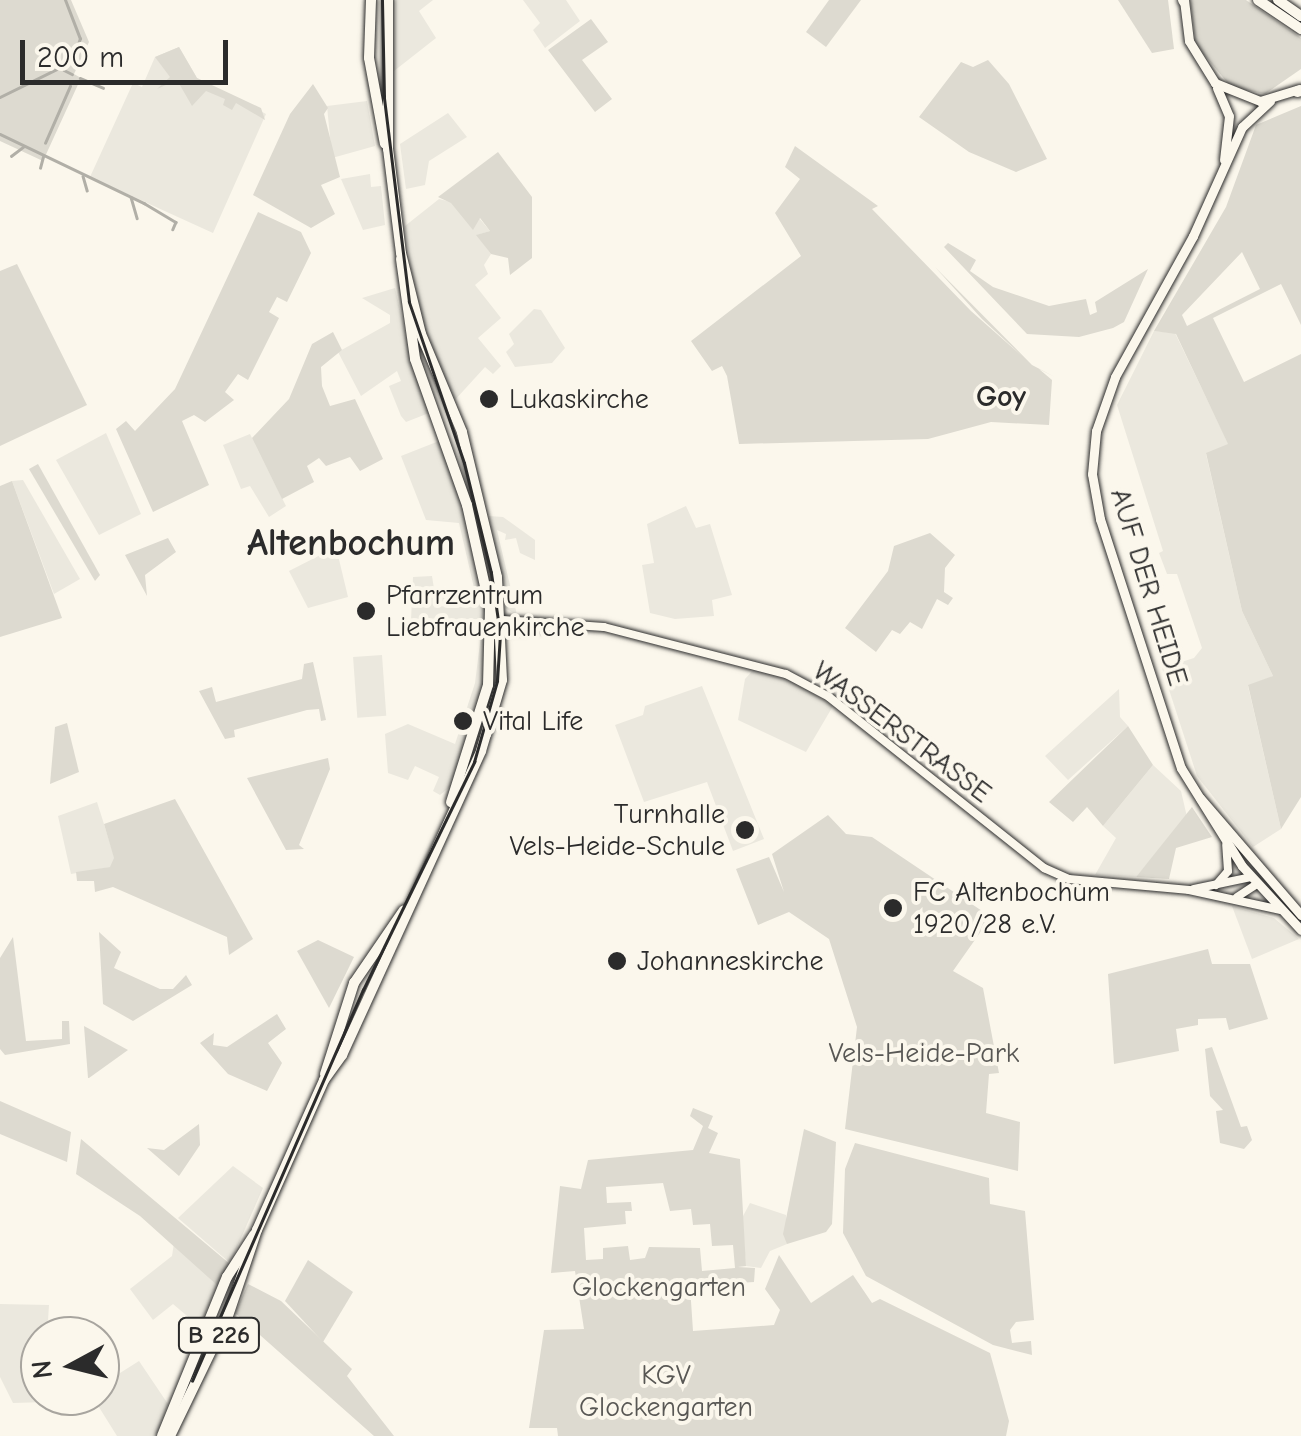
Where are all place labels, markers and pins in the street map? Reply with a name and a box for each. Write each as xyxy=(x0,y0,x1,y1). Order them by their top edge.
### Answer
place label: Lukaskirche xyxy=(509,382,649,416)
marker: Lukaskirche xyxy=(478,388,500,410)
place label: Pfarrzentrum Liebfrauenkirche xyxy=(386,578,585,644)
marker: Pfarrzentrum Liebfrauenkirche xyxy=(355,600,377,622)
place label: Vital Life xyxy=(483,704,583,738)
marker: Vital Life xyxy=(452,710,474,732)
place label: Turnhalle Vels-Heide-Schule xyxy=(509,797,725,863)
marker: Turnhalle Vels-Heide-Schule xyxy=(734,819,756,841)
place label: FC Altenbochum 1920/28 e.V. xyxy=(913,875,1110,941)
marker: FC Altenbochum 1920/28 e.V. xyxy=(882,897,904,919)
place label: Johanneskirche xyxy=(637,944,823,978)
marker: Johanneskirche xyxy=(606,950,628,972)

